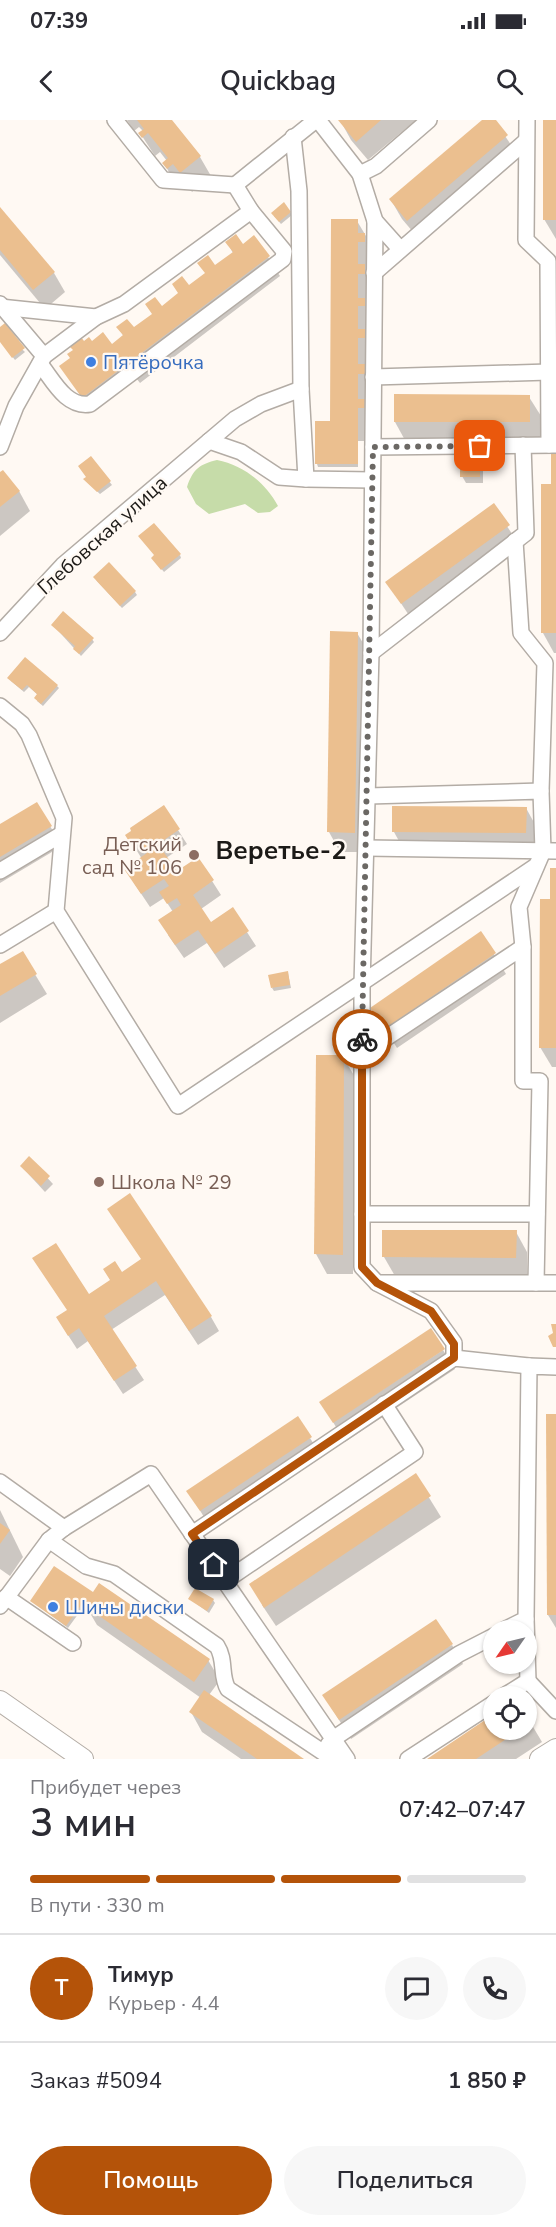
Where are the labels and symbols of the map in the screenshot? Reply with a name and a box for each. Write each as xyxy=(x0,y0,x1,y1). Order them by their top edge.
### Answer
place label: Пятёрочка xyxy=(103,349,204,376)
marker: Пятёрочка xyxy=(84,355,98,369)
pin xyxy=(454,420,505,471)
street label: Глебовская улица xyxy=(31,470,173,601)
place label: Детский сад № 106 xyxy=(82,831,182,881)
district label: Веретье-2 xyxy=(215,833,347,868)
marker: Детский сад № 106 xyxy=(187,848,201,862)
courier xyxy=(332,1009,392,1069)
place label: Школа № 29 xyxy=(111,1169,232,1196)
marker: Школа № 29 xyxy=(92,1175,106,1189)
pin xyxy=(188,1539,239,1590)
place label: Шины диски xyxy=(65,1594,184,1621)
marker: Шины диски xyxy=(46,1600,60,1614)
north arrow xyxy=(483,1620,537,1674)

